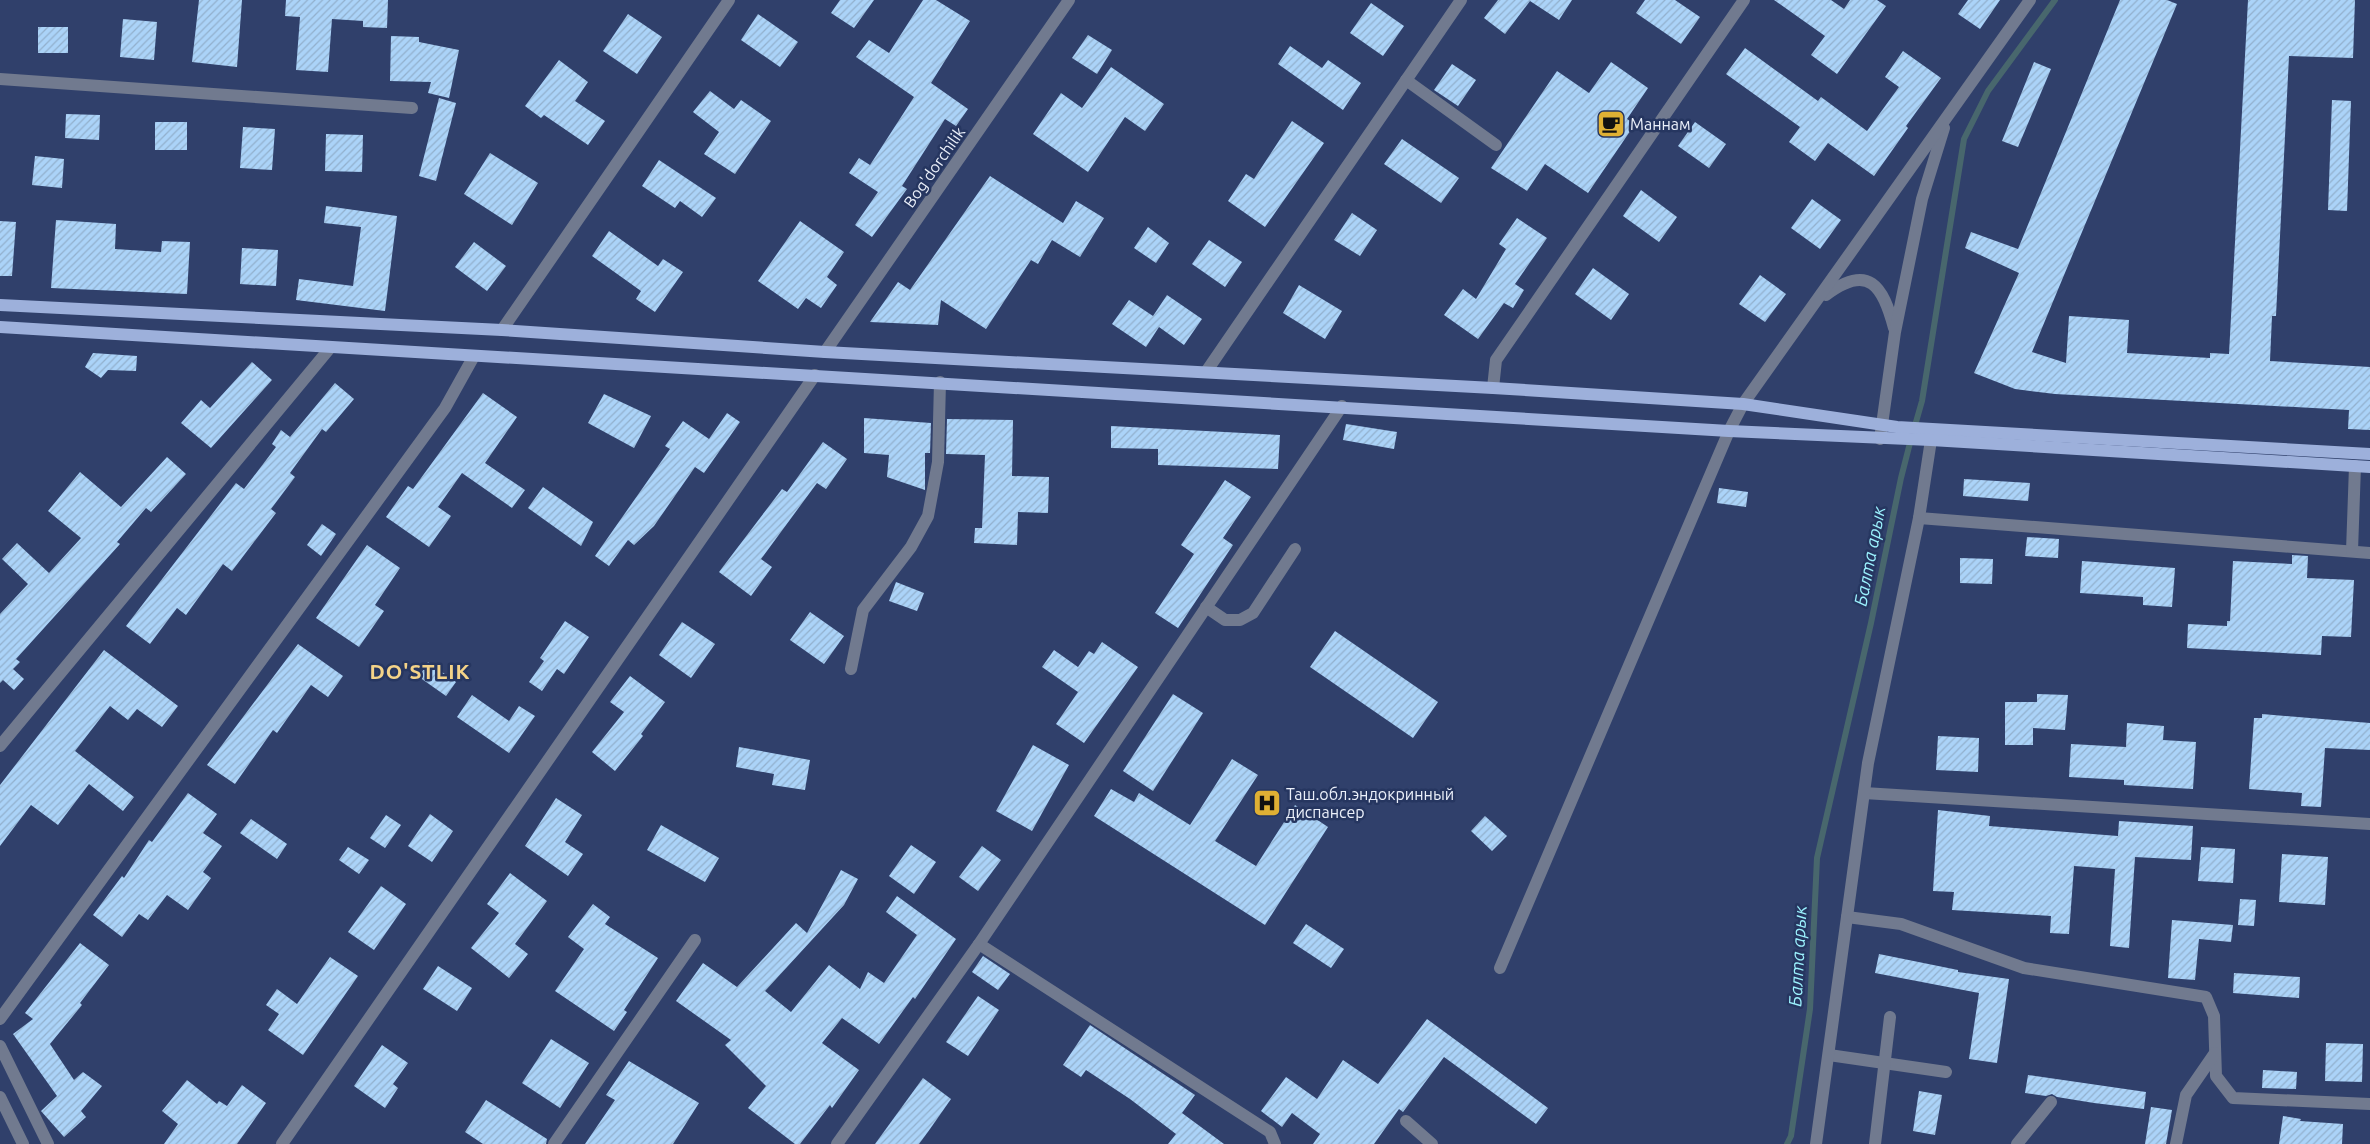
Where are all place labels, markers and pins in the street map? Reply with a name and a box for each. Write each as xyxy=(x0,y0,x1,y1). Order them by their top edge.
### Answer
cafe icon: Маннам xyxy=(1596,109,1626,139)
place label: Маннам xyxy=(1630,115,1691,133)
place label: Таш.обл.эндокринный диспансер xyxy=(1286,785,1454,821)
hospital icon: Таш.обл.эндокринный диспансер xyxy=(1252,788,1282,818)

